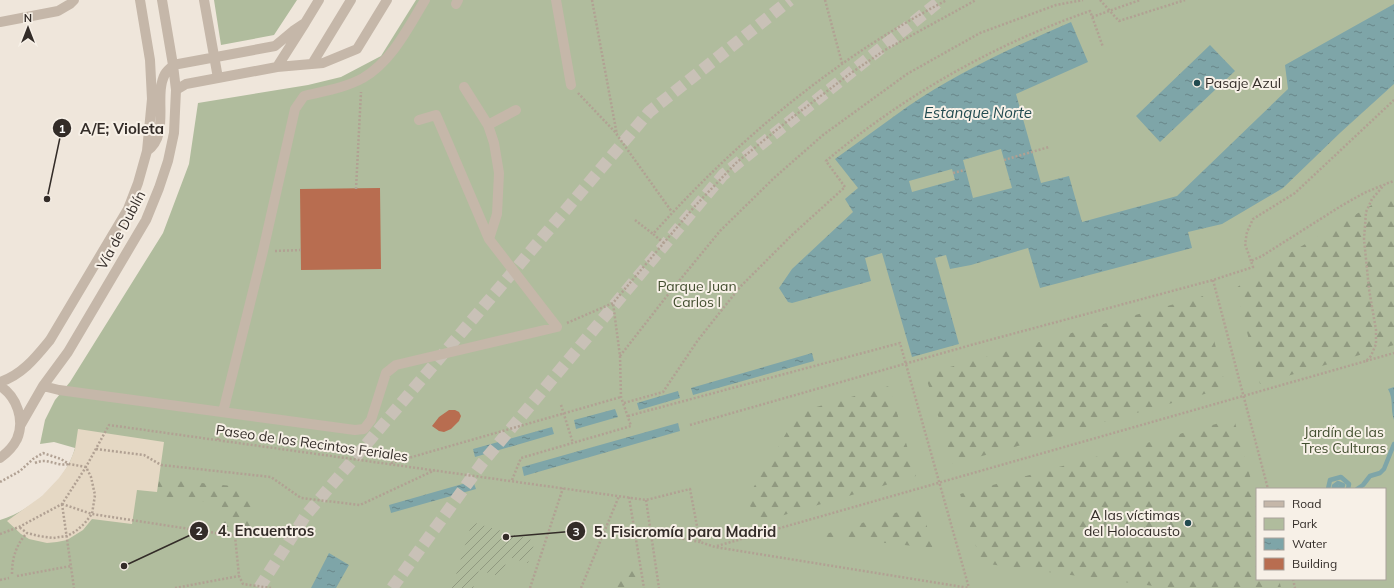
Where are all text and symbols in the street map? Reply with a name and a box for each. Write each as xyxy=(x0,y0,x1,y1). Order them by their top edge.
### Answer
north arrow xyxy=(8,8,48,48)
text: N xyxy=(24,11,32,25)
place label: Pasaje Azul xyxy=(1205,74,1281,92)
marker: Pasaje Azul xyxy=(1192,78,1202,88)
water label: Estanque Norte xyxy=(924,103,1032,122)
callout: A/E; Violeta xyxy=(52,115,172,142)
text: A/E; Violeta xyxy=(80,119,164,138)
text: 1 xyxy=(58,121,66,136)
street label: Vía de Dublín xyxy=(93,188,149,272)
park label: Parque Juan Carlos I xyxy=(657,277,737,311)
street label: Paseo de los Recintos Feriales xyxy=(215,421,409,465)
park label: Jardín de las Tres Culturas xyxy=(1302,423,1386,457)
legend xyxy=(1256,488,1386,580)
text: Road xyxy=(1292,496,1321,511)
place label: A las víctimas del Holocausto xyxy=(1084,506,1180,540)
text: Park xyxy=(1292,516,1318,531)
callout: 4. Encuentros xyxy=(189,517,322,544)
callout: 5. Fisicromía para Madrid xyxy=(566,518,784,545)
marker: A las víctimas del Holocausto xyxy=(1183,518,1193,528)
text: 4. Encuentros xyxy=(218,521,314,540)
text: 5. Fisicromía para Madrid xyxy=(594,522,776,541)
text: 2 xyxy=(195,523,203,538)
text: 3 xyxy=(572,524,580,539)
text: Water xyxy=(1292,536,1328,551)
text: Building xyxy=(1292,556,1337,571)

